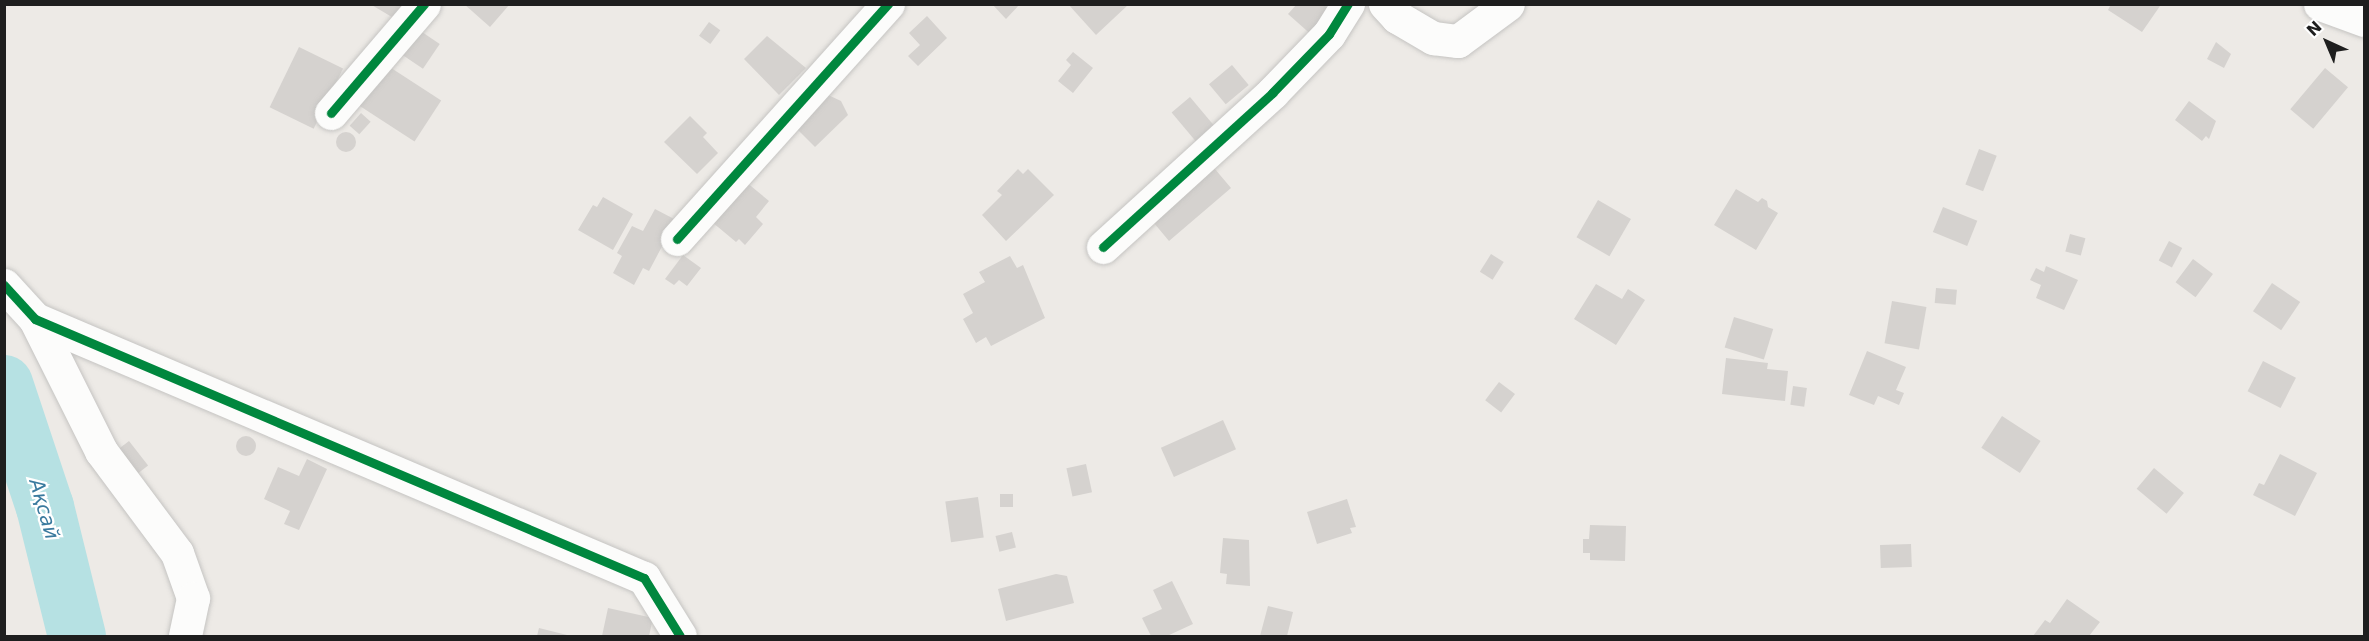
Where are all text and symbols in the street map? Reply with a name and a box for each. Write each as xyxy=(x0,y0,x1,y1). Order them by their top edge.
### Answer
north arrow xyxy=(2297,12,2357,72)
text: N xyxy=(2303,17,2326,40)
water label: Ақсай xyxy=(24,476,64,542)

